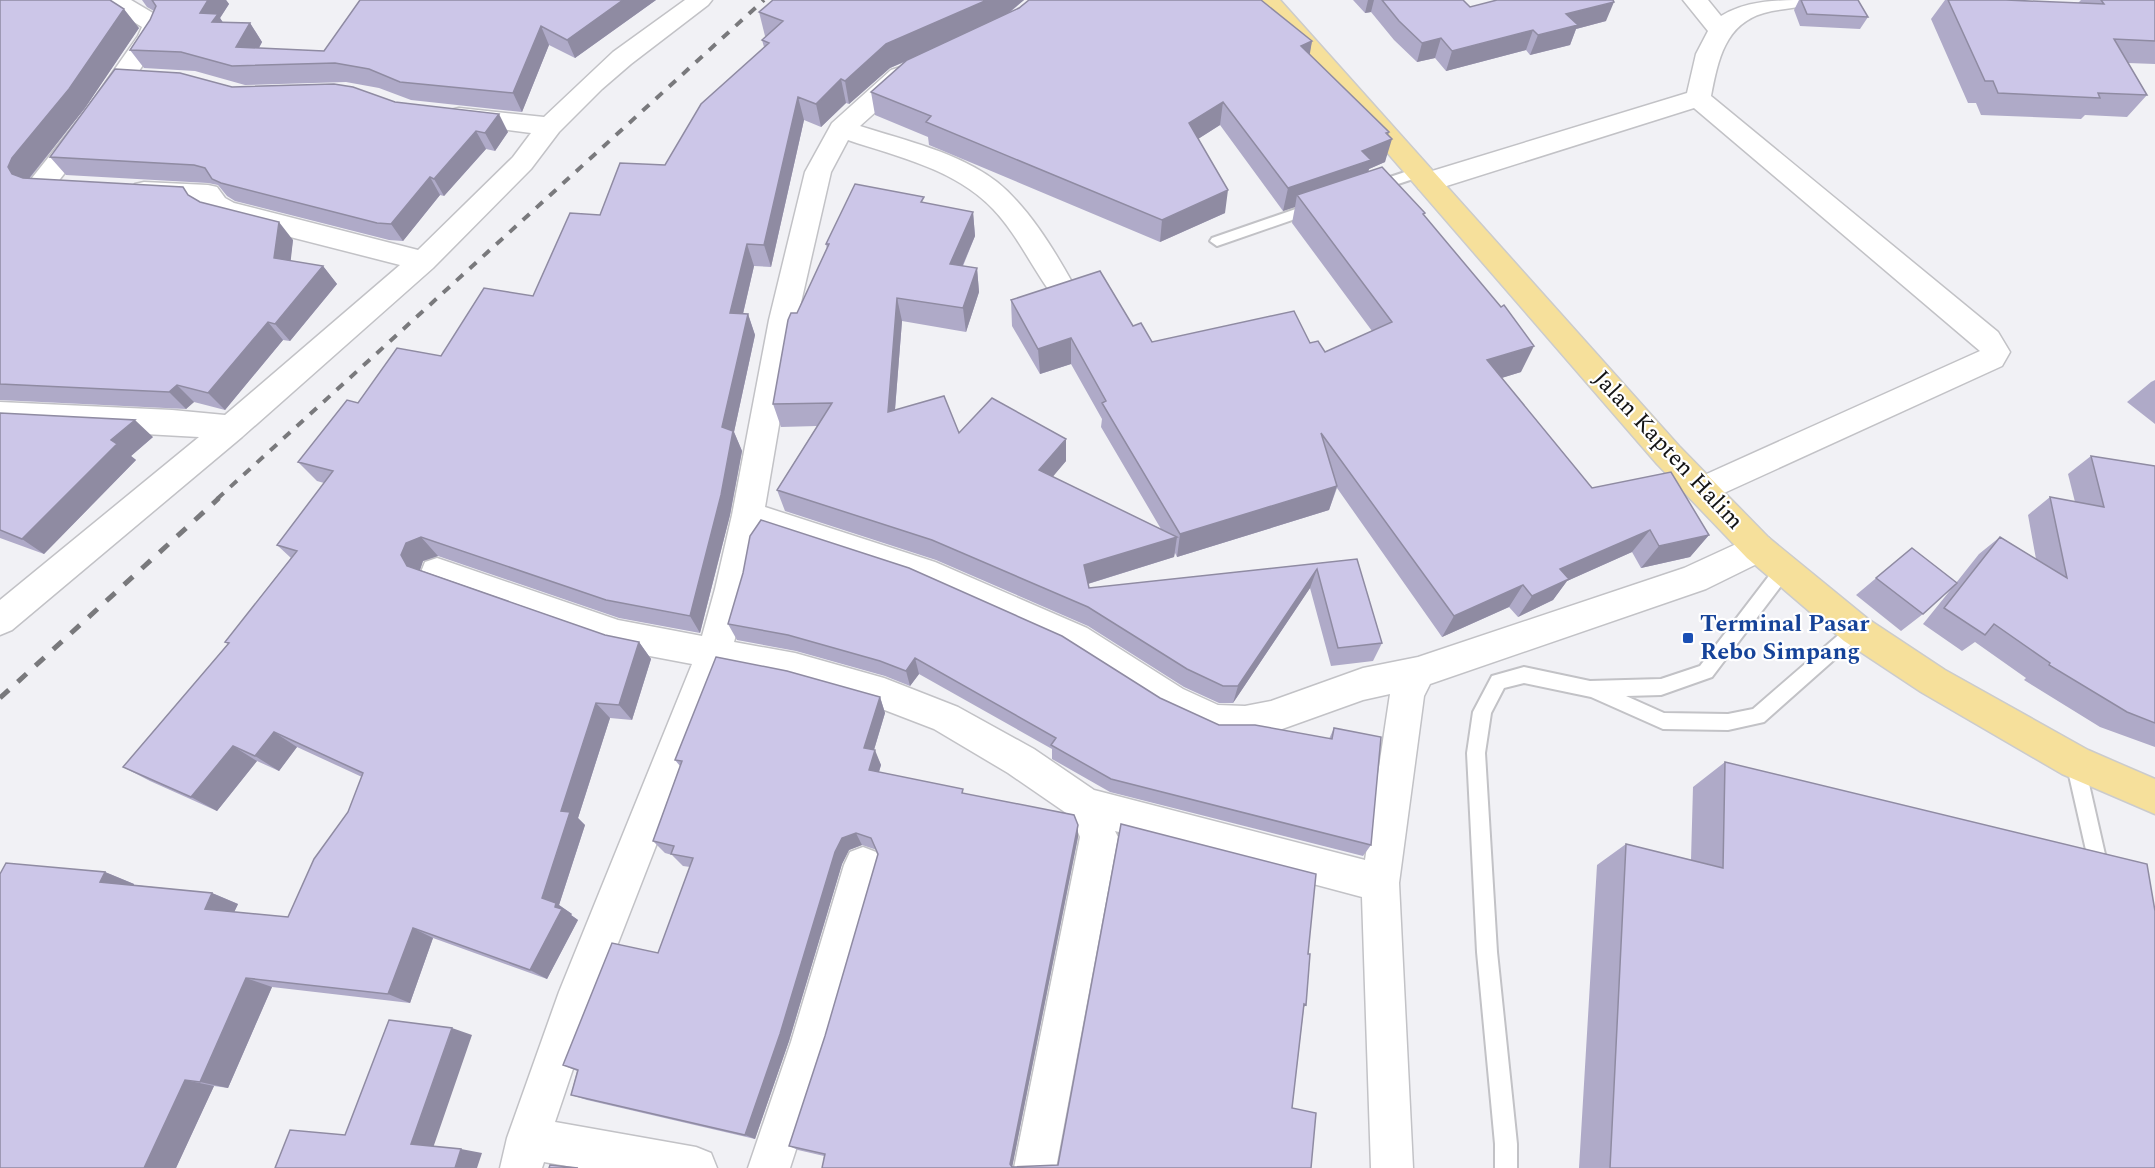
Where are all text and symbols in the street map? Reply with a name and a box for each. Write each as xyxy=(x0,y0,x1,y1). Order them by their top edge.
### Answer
street label: Jalan Kapten Halim xyxy=(1584,362,1752,538)
place label: Terminal Pasar Rebo Simpang xyxy=(1700,606,1870,670)
marker: Terminal Pasar Rebo Simpang xyxy=(1681,631,1695,645)

